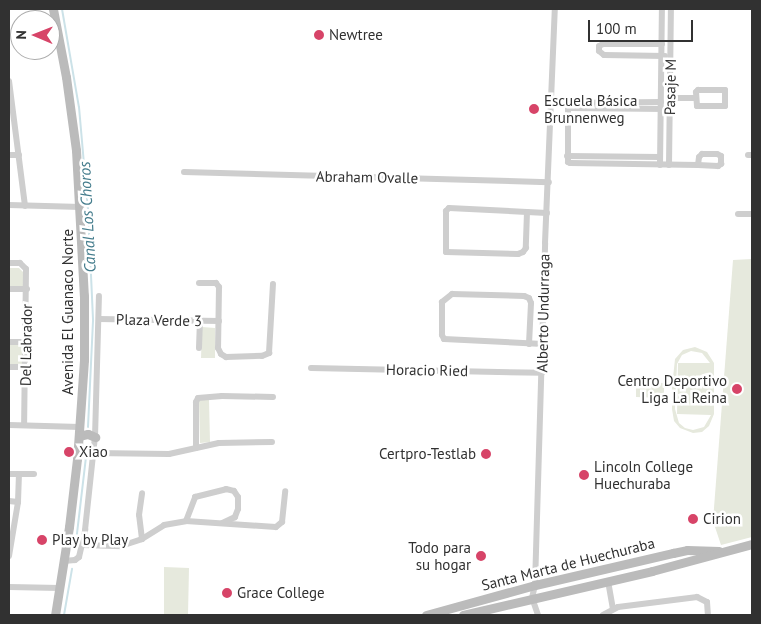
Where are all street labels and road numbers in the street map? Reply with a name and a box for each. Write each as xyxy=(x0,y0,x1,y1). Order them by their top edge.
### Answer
street label: Pasaje M xyxy=(661,59,679,115)
street label: Abraham Ovalle xyxy=(316,167,418,187)
street label: Avenida El Guanaco Norte xyxy=(59,229,77,395)
street label: Alberto Undurraga xyxy=(533,254,553,372)
street label: Del Labrador xyxy=(16,304,36,386)
street label: Plaza Verde 3 xyxy=(116,310,202,330)
street label: Horacio Ried xyxy=(386,360,468,380)
street label: Santa Marta de Huechuraba xyxy=(479,534,657,594)

